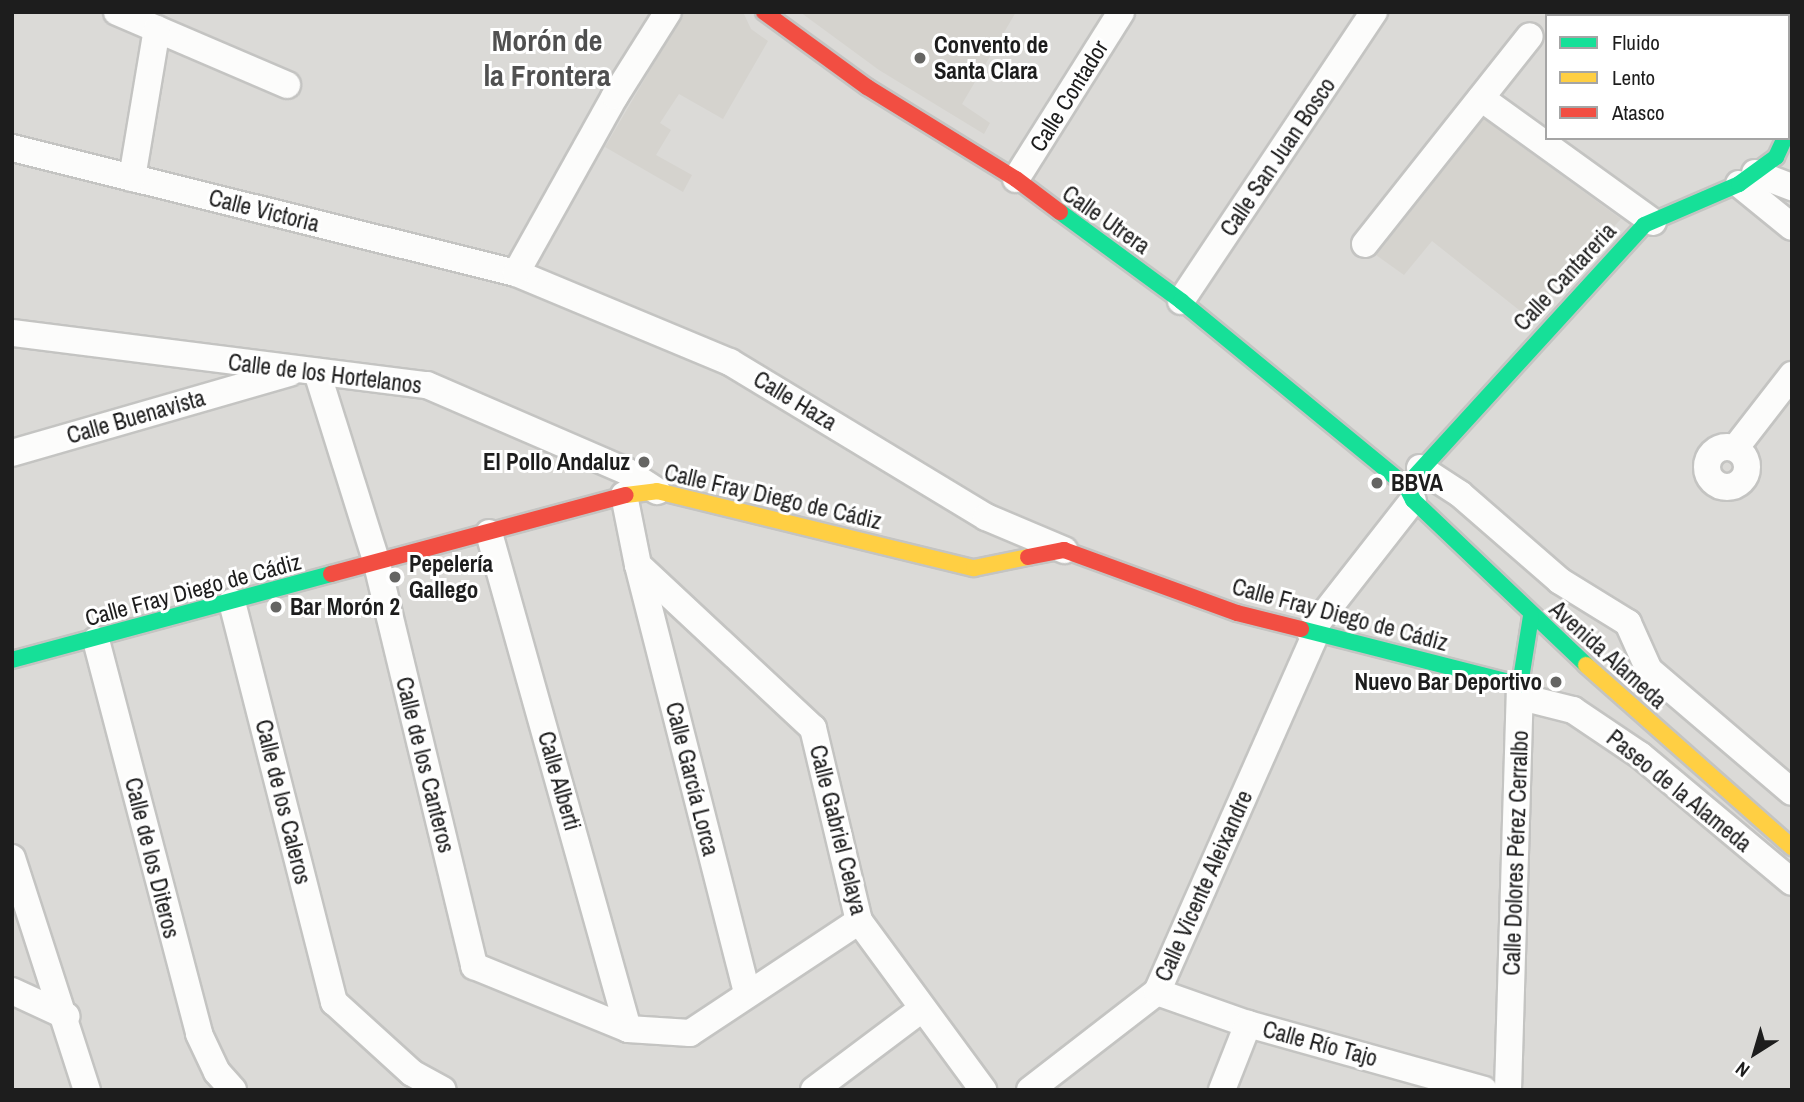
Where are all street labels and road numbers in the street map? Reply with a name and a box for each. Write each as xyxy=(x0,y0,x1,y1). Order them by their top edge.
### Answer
street label: Calle Contador xyxy=(1024,35,1114,157)
street label: Calle San Juan Bosco xyxy=(1215,72,1341,242)
street label: Calle Utrera xyxy=(1057,180,1155,260)
street label: Calle Victoria xyxy=(206,184,322,238)
street label: Calle Cantareria xyxy=(1508,217,1622,337)
street label: Calle de los Hortelanos xyxy=(227,348,423,400)
street label: Calle Haza xyxy=(748,365,842,437)
street label: Calle Buenavista xyxy=(64,384,208,450)
street label: Calle Fray Diego de Cádiz xyxy=(662,459,884,535)
street label: Calle Fray Diego de Cádiz xyxy=(82,548,304,632)
street label: Calle Fray Diego de Cádiz xyxy=(1229,573,1451,657)
street label: Avenida Alameda xyxy=(1544,595,1672,715)
street label: Calle de los Canteros xyxy=(390,674,460,856)
street label: Calle García Lorca xyxy=(660,699,724,859)
street label: Calle de los Caleros xyxy=(249,717,317,887)
street label: Paseo de la Alameda xyxy=(1601,724,1757,858)
street label: Calle Alberti xyxy=(532,728,586,834)
street label: Calle Dolores Pérez Cerralbo xyxy=(1498,730,1534,976)
street label: Calle Gabriel Celaya xyxy=(804,742,872,918)
street label: Calle de los Diteros xyxy=(119,775,185,941)
street label: Calle Vicente Aleixandre xyxy=(1149,786,1259,986)
street label: Calle Río Tajo xyxy=(1260,1015,1380,1073)

